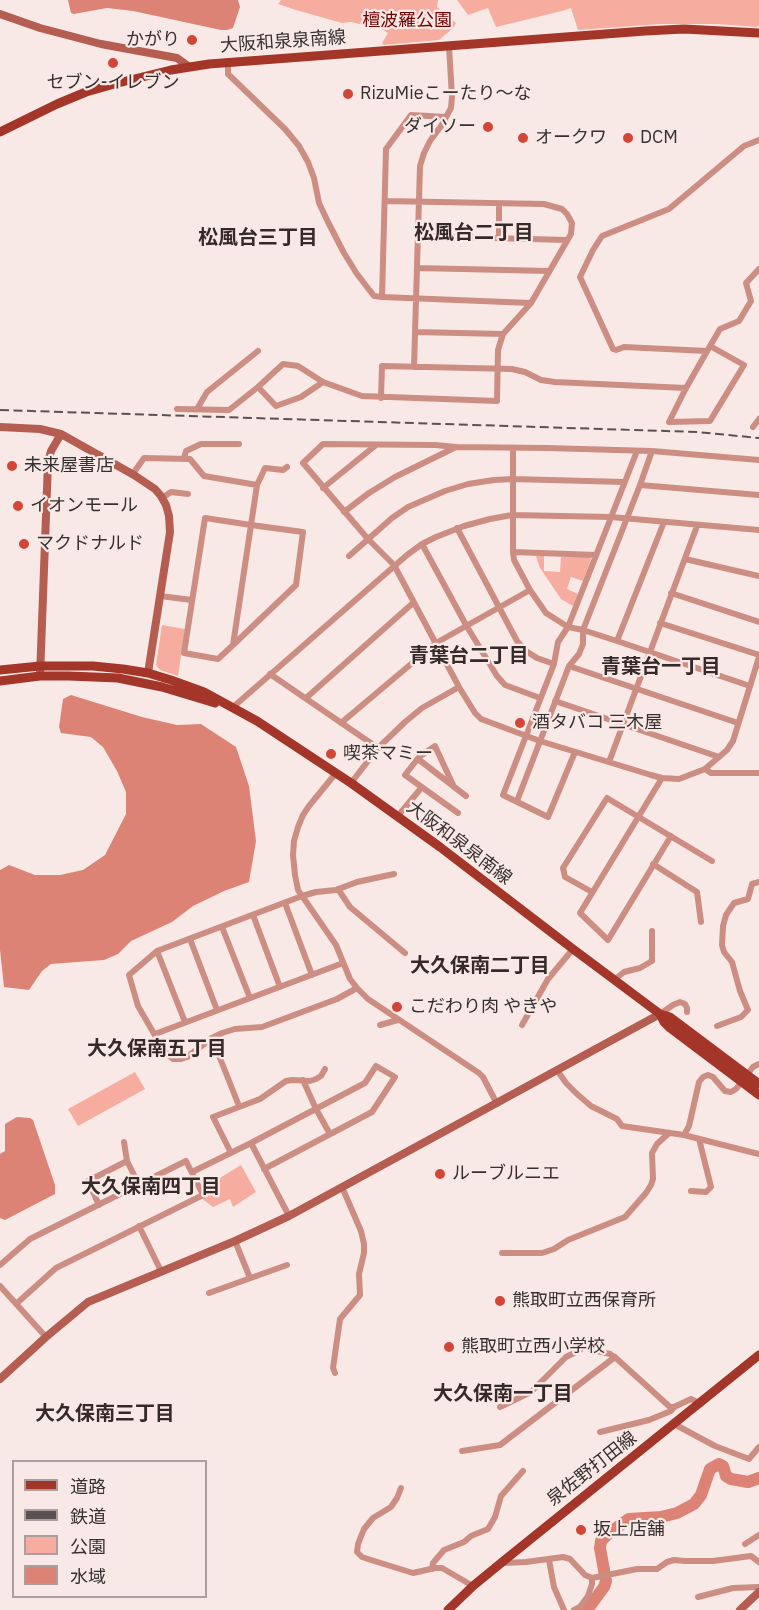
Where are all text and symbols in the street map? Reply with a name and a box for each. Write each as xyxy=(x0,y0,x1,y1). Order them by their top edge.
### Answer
park label: 檀波羅公園 xyxy=(362,10,452,32)
street label: 大阪和泉泉南線 xyxy=(219,27,347,57)
place label: かがり xyxy=(126,29,180,51)
marker: かがり xyxy=(185,33,199,47)
marker: セブン-イレブン xyxy=(106,56,120,70)
place label: セブン-イレブン xyxy=(46,72,180,94)
place label: RizuMieこーたり～な xyxy=(360,83,532,105)
marker: RizuMieこーたり～な xyxy=(341,87,355,101)
place label: ダイソー xyxy=(404,116,476,138)
marker: ダイソー xyxy=(481,120,495,134)
place label: オークワ xyxy=(535,127,607,149)
place label: DCM xyxy=(640,127,678,149)
marker: オークワ xyxy=(516,131,530,145)
marker: DCM xyxy=(621,131,635,145)
district label: 松風台二丁目 xyxy=(414,221,534,245)
district label: 松風台三丁目 xyxy=(198,226,318,250)
place label: 未来屋書店 xyxy=(24,455,114,477)
marker: 未来屋書店 xyxy=(5,459,19,473)
place label: イオンモール xyxy=(30,495,138,517)
marker: イオンモール xyxy=(11,499,25,513)
place label: マクドナルド xyxy=(36,533,144,555)
marker: マクドナルド xyxy=(17,537,31,551)
district label: 青葉台二丁目 xyxy=(409,644,529,668)
district label: 青葉台一丁目 xyxy=(601,655,721,679)
place label: 酒タバコ 三木屋 xyxy=(532,712,662,734)
marker: 酒タバコ 三木屋 xyxy=(513,716,527,730)
place label: 喫茶マミー xyxy=(343,743,433,765)
marker: 喫茶マミー xyxy=(324,747,338,761)
street label: 大阪和泉泉南線 xyxy=(402,796,516,890)
district label: 大久保南二丁目 xyxy=(410,954,550,978)
place label: こだわり肉 やきや xyxy=(409,996,557,1018)
marker: こだわり肉 やきや xyxy=(390,1000,404,1014)
district label: 大久保南五丁目 xyxy=(87,1037,227,1061)
place label: ルーブルニエ xyxy=(452,1163,560,1185)
marker: ルーブルニエ xyxy=(433,1167,447,1181)
district label: 大久保南四丁目 xyxy=(81,1175,221,1199)
place label: 熊取町立西保育所 xyxy=(512,1290,656,1312)
marker: 熊取町立西保育所 xyxy=(493,1294,507,1308)
place label: 熊取町立西小学校 xyxy=(461,1336,605,1358)
marker: 熊取町立西小学校 xyxy=(442,1340,456,1354)
district label: 大久保南一丁目 xyxy=(433,1382,573,1406)
district label: 大久保南三丁目 xyxy=(35,1402,175,1426)
street label: 泉佐野打田線 xyxy=(543,1427,641,1511)
legend xyxy=(12,1460,207,1598)
text: 道路 xyxy=(70,1475,106,1498)
text: 鉄道 xyxy=(70,1505,106,1528)
place label: 坂上店舗 xyxy=(593,1519,665,1541)
marker: 坂上店舗 xyxy=(574,1523,588,1537)
text: 公園 xyxy=(70,1535,106,1558)
text: 水域 xyxy=(70,1565,106,1588)

